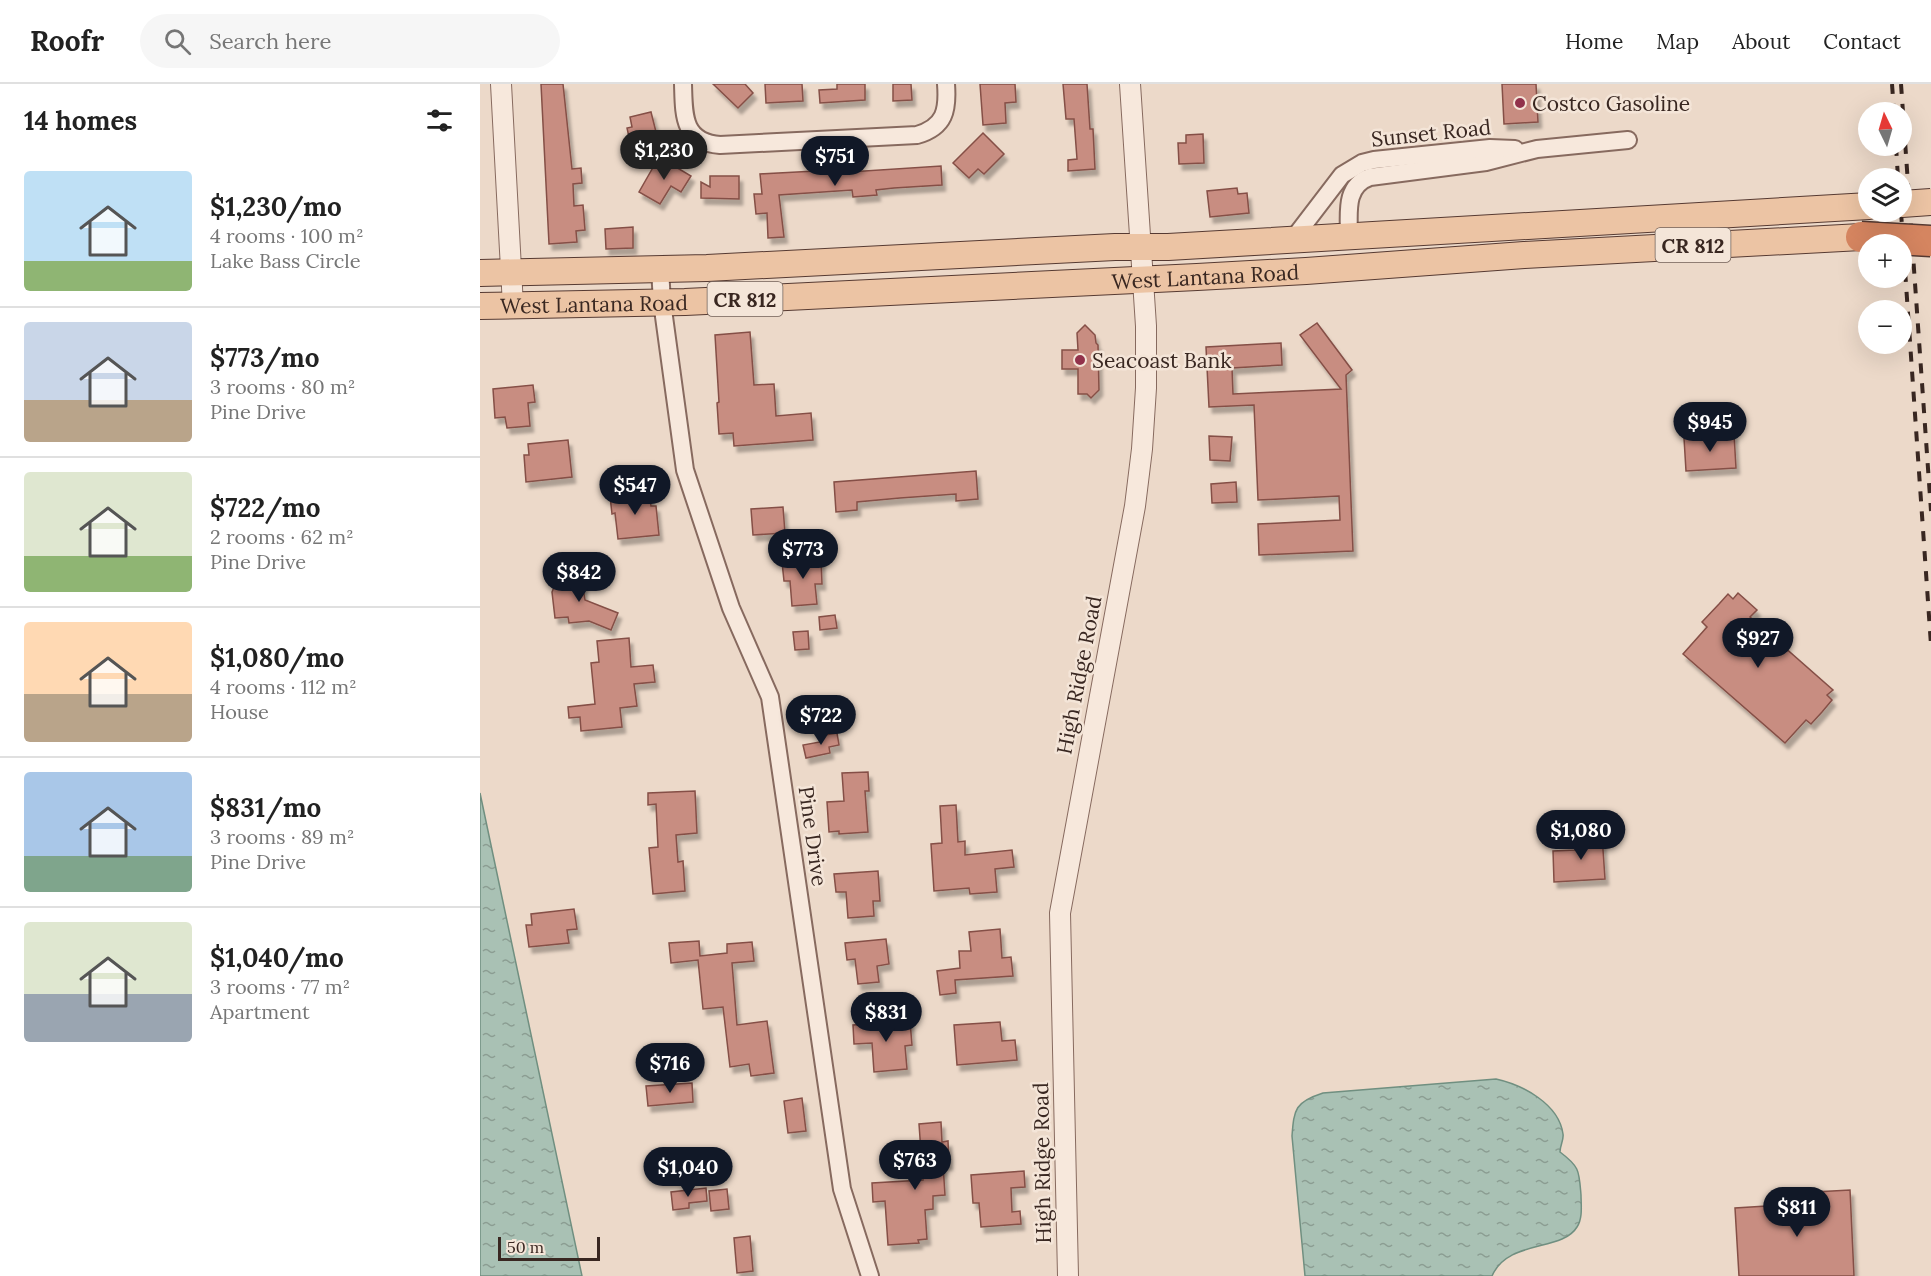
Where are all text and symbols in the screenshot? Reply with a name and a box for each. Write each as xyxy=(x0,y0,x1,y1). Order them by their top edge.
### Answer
search box xyxy=(140,14,560,68)
text: Roofr xyxy=(30,23,104,59)
icon: search xyxy=(161,25,194,58)
text: Search here xyxy=(209,27,331,55)
text: Home xyxy=(1565,28,1623,55)
text: Map xyxy=(1656,28,1699,55)
text: About xyxy=(1732,28,1790,55)
text: Contact xyxy=(1823,28,1901,55)
place label: Costco Gasoline xyxy=(1532,90,1690,117)
marker: Costco Gasoline xyxy=(1513,96,1527,110)
north arrow xyxy=(1858,102,1912,156)
map controls xyxy=(1858,102,1912,354)
text: 14 homes xyxy=(24,104,137,137)
icon: filters xyxy=(423,104,456,137)
street label: Sunset Road xyxy=(1370,113,1492,153)
pin: $1,230 xyxy=(615,130,713,181)
pin: $751 xyxy=(799,136,871,187)
text: $1,230 xyxy=(634,137,694,162)
text: $751 xyxy=(815,143,855,168)
button: layers xyxy=(1858,168,1912,222)
text: $1,230/mo xyxy=(210,190,342,223)
icon: home xyxy=(72,195,144,267)
text: 4 rooms · 100 m² xyxy=(210,223,364,248)
road number: CR 812 xyxy=(1656,228,1730,262)
button: + xyxy=(1858,234,1912,288)
text: Lake Bass Circle xyxy=(210,248,361,273)
street label: West Lantana Road xyxy=(1111,258,1300,295)
road number: CR 812 xyxy=(708,282,782,316)
street label: West Lantana Road xyxy=(500,288,688,319)
button: − xyxy=(1858,300,1912,354)
text: $773/mo xyxy=(210,341,319,374)
icon: home xyxy=(72,346,144,418)
place label: Seacoast Bank xyxy=(1092,347,1232,374)
marker: Seacoast Bank xyxy=(1073,353,1087,367)
text: 3 rooms · 80 m² xyxy=(210,374,355,399)
text: Pine Drive xyxy=(210,399,306,424)
pin: $945 xyxy=(1674,402,1746,453)
text: $945 xyxy=(1687,409,1733,434)
pin: $547 xyxy=(599,465,671,516)
text: $547 xyxy=(613,472,657,497)
text: $722/mo xyxy=(210,491,320,524)
icon: home xyxy=(72,496,144,568)
text: 2 rooms · 62 m² xyxy=(210,524,354,549)
pin: $773 xyxy=(767,529,839,580)
text: $773 xyxy=(782,536,824,561)
text: Pine Drive xyxy=(210,549,306,574)
pin: $842 xyxy=(543,552,615,603)
text: $842 xyxy=(557,559,601,584)
street label: High Ridge Road xyxy=(1050,593,1108,757)
pin: $927 xyxy=(1722,618,1794,669)
text: $927 xyxy=(1736,625,1780,650)
text: $1,080/mo xyxy=(210,641,344,674)
icon: home xyxy=(72,646,144,718)
text: 4 rooms · 112 m² xyxy=(210,674,357,699)
pin: $722 xyxy=(785,695,857,746)
text: House xyxy=(210,699,269,724)
text: $722 xyxy=(800,702,842,727)
street label: Pine Drive xyxy=(793,784,833,888)
text: $831/mo xyxy=(210,791,321,824)
icon: home xyxy=(72,796,144,868)
pin: $1,080 xyxy=(1532,810,1630,861)
text: $1,080 xyxy=(1550,817,1612,842)
text: 3 rooms · 89 m² xyxy=(210,824,354,849)
text: Pine Drive xyxy=(210,849,306,874)
text: $1,040/mo xyxy=(210,941,344,974)
icon: home xyxy=(72,946,144,1018)
text: 3 rooms · 77 m² xyxy=(210,974,350,999)
pin: $831 xyxy=(850,992,922,1043)
text: Apartment xyxy=(210,999,310,1024)
text: $831 xyxy=(865,999,907,1024)
pin: $716 xyxy=(634,1043,706,1094)
text: $716 xyxy=(650,1050,690,1075)
street label: High Ridge Road xyxy=(1027,1082,1057,1244)
pin: $763 xyxy=(879,1140,951,1191)
pin: $1,040 xyxy=(639,1147,737,1198)
text: $763 xyxy=(893,1147,937,1172)
text: $1,040 xyxy=(658,1154,718,1179)
pin: $811 xyxy=(1761,1187,1833,1238)
text: $811 xyxy=(1777,1194,1817,1219)
scale bar xyxy=(498,1234,600,1262)
text: 50 m xyxy=(507,1237,544,1257)

